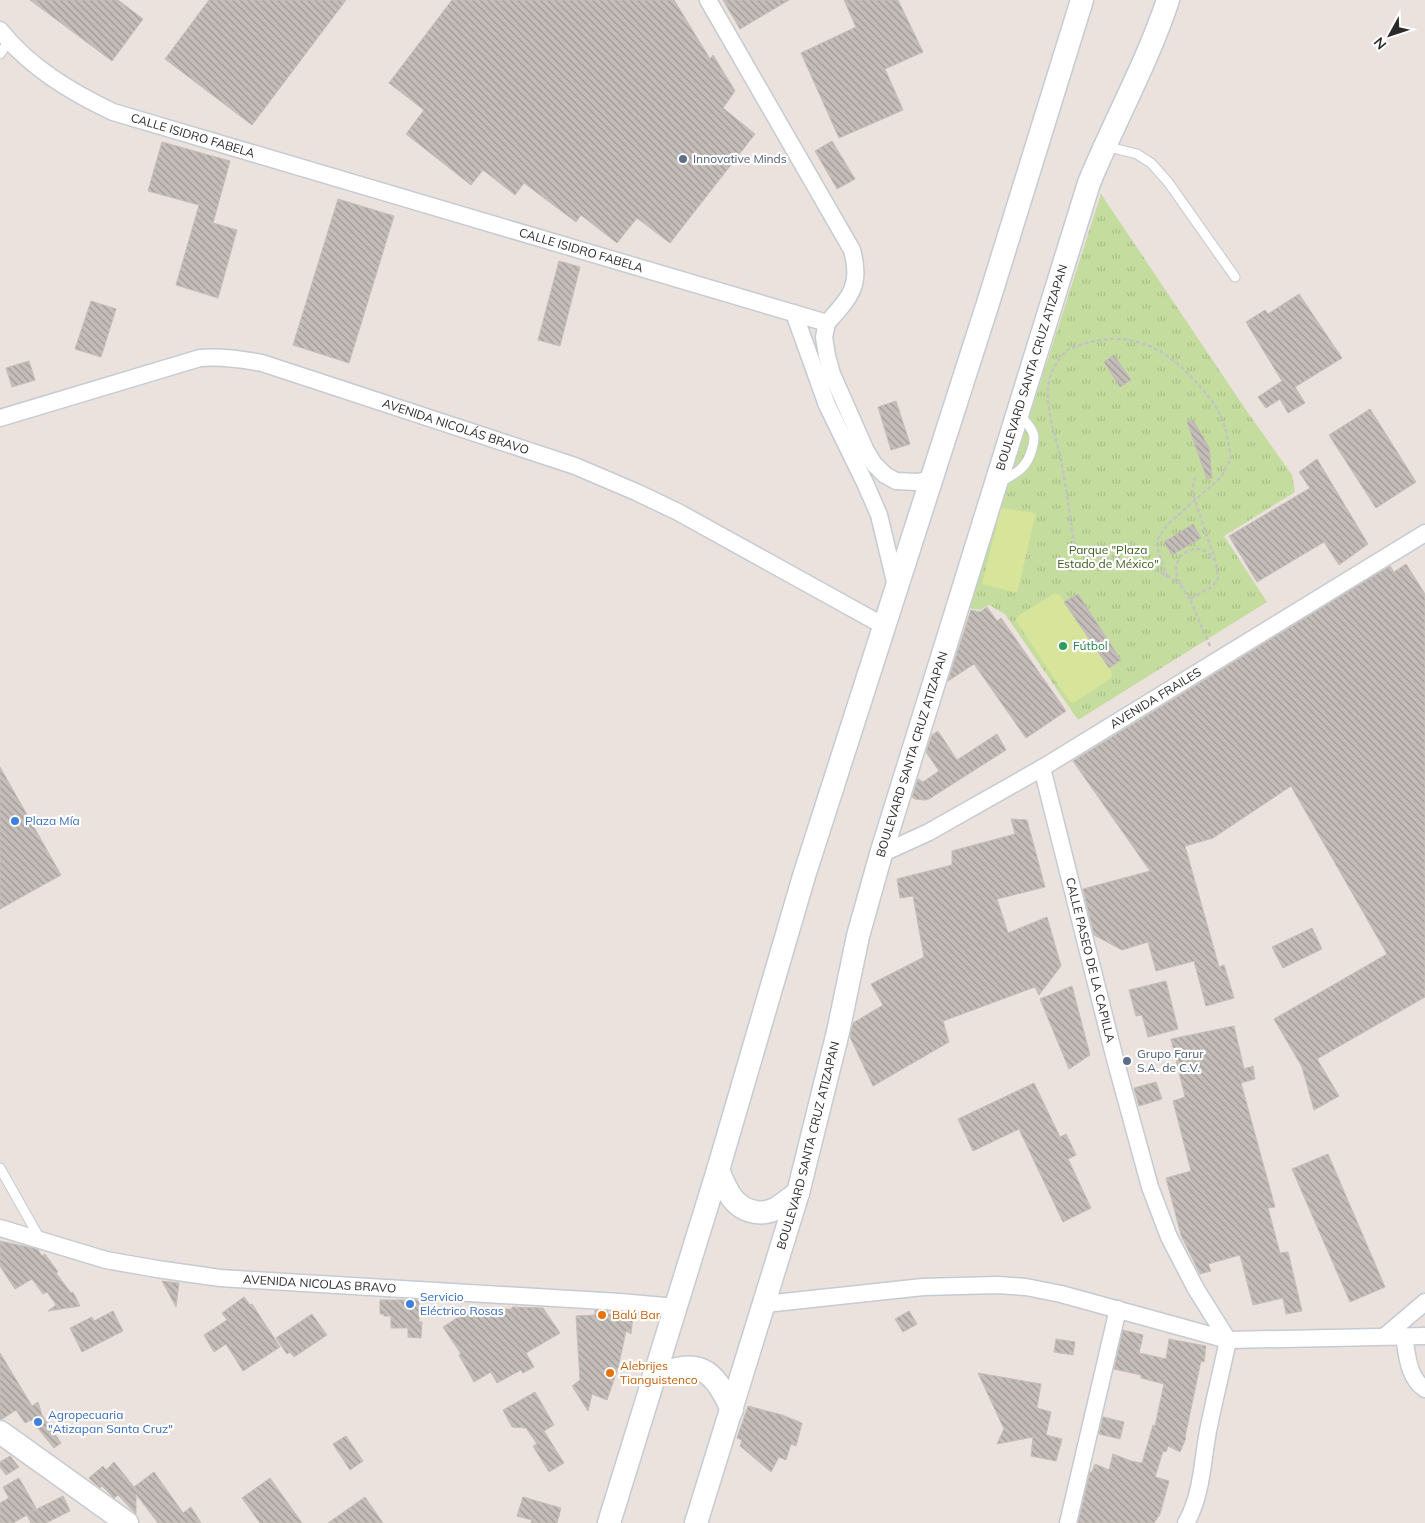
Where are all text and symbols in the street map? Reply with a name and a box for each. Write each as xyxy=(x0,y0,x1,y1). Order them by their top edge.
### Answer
north arrow xyxy=(1365,10,1415,60)
text: N xyxy=(1370,34,1390,53)
street label: CALLE ISIDRO FABELA xyxy=(129,110,257,161)
place label: Innovative Minds xyxy=(693,151,787,166)
marker: Innovative Minds xyxy=(677,153,689,165)
street label: CALLE ISIDRO FABELA xyxy=(517,224,645,275)
street label: BOULEVARD SANTA CRUZ ATIZAPAN xyxy=(992,262,1070,472)
street label: AVENIDA NICOLÁS BRAVO xyxy=(381,395,531,457)
park label: Parque "Plaza Estado de México" xyxy=(1057,542,1159,571)
place label: Fútbol xyxy=(1073,638,1108,653)
marker: Fútbol xyxy=(1057,640,1069,652)
street label: BOULEVARD SANTA CRUZ ATIZAPAN xyxy=(872,649,950,859)
street label: AVENIDA FRAILES xyxy=(1107,664,1204,732)
place label: Plaza Mía xyxy=(25,813,80,828)
marker: Plaza Mía xyxy=(9,815,21,827)
street label: CALLE PASEO DE LA CAPILLA xyxy=(1063,876,1119,1044)
street label: BOULEVARD SANTA CRUZ ATIZAPAN xyxy=(773,1040,842,1251)
place label: Grupo Farur S.A. de C.V. xyxy=(1137,1046,1204,1075)
marker: Grupo Farur S.A. de C.V. xyxy=(1121,1055,1133,1067)
street label: AVENIDA NICOLAS BRAVO xyxy=(243,1271,397,1296)
place label: Servicio Eléctrico Rosas xyxy=(420,1289,504,1318)
marker: Servicio Eléctrico Rosas xyxy=(404,1298,416,1310)
place label: Balú Bar xyxy=(612,1307,661,1322)
marker: Balú Bar xyxy=(596,1309,608,1321)
place label: Alebrijes Tianguistenco xyxy=(620,1358,698,1387)
marker: Alebrijes Tianguistenco xyxy=(604,1367,616,1379)
place label: Agropecuaria "Atizapan Santa Cruz" xyxy=(48,1407,173,1436)
marker: Agropecuaria "Atizapan Santa Cruz" xyxy=(32,1416,44,1428)

